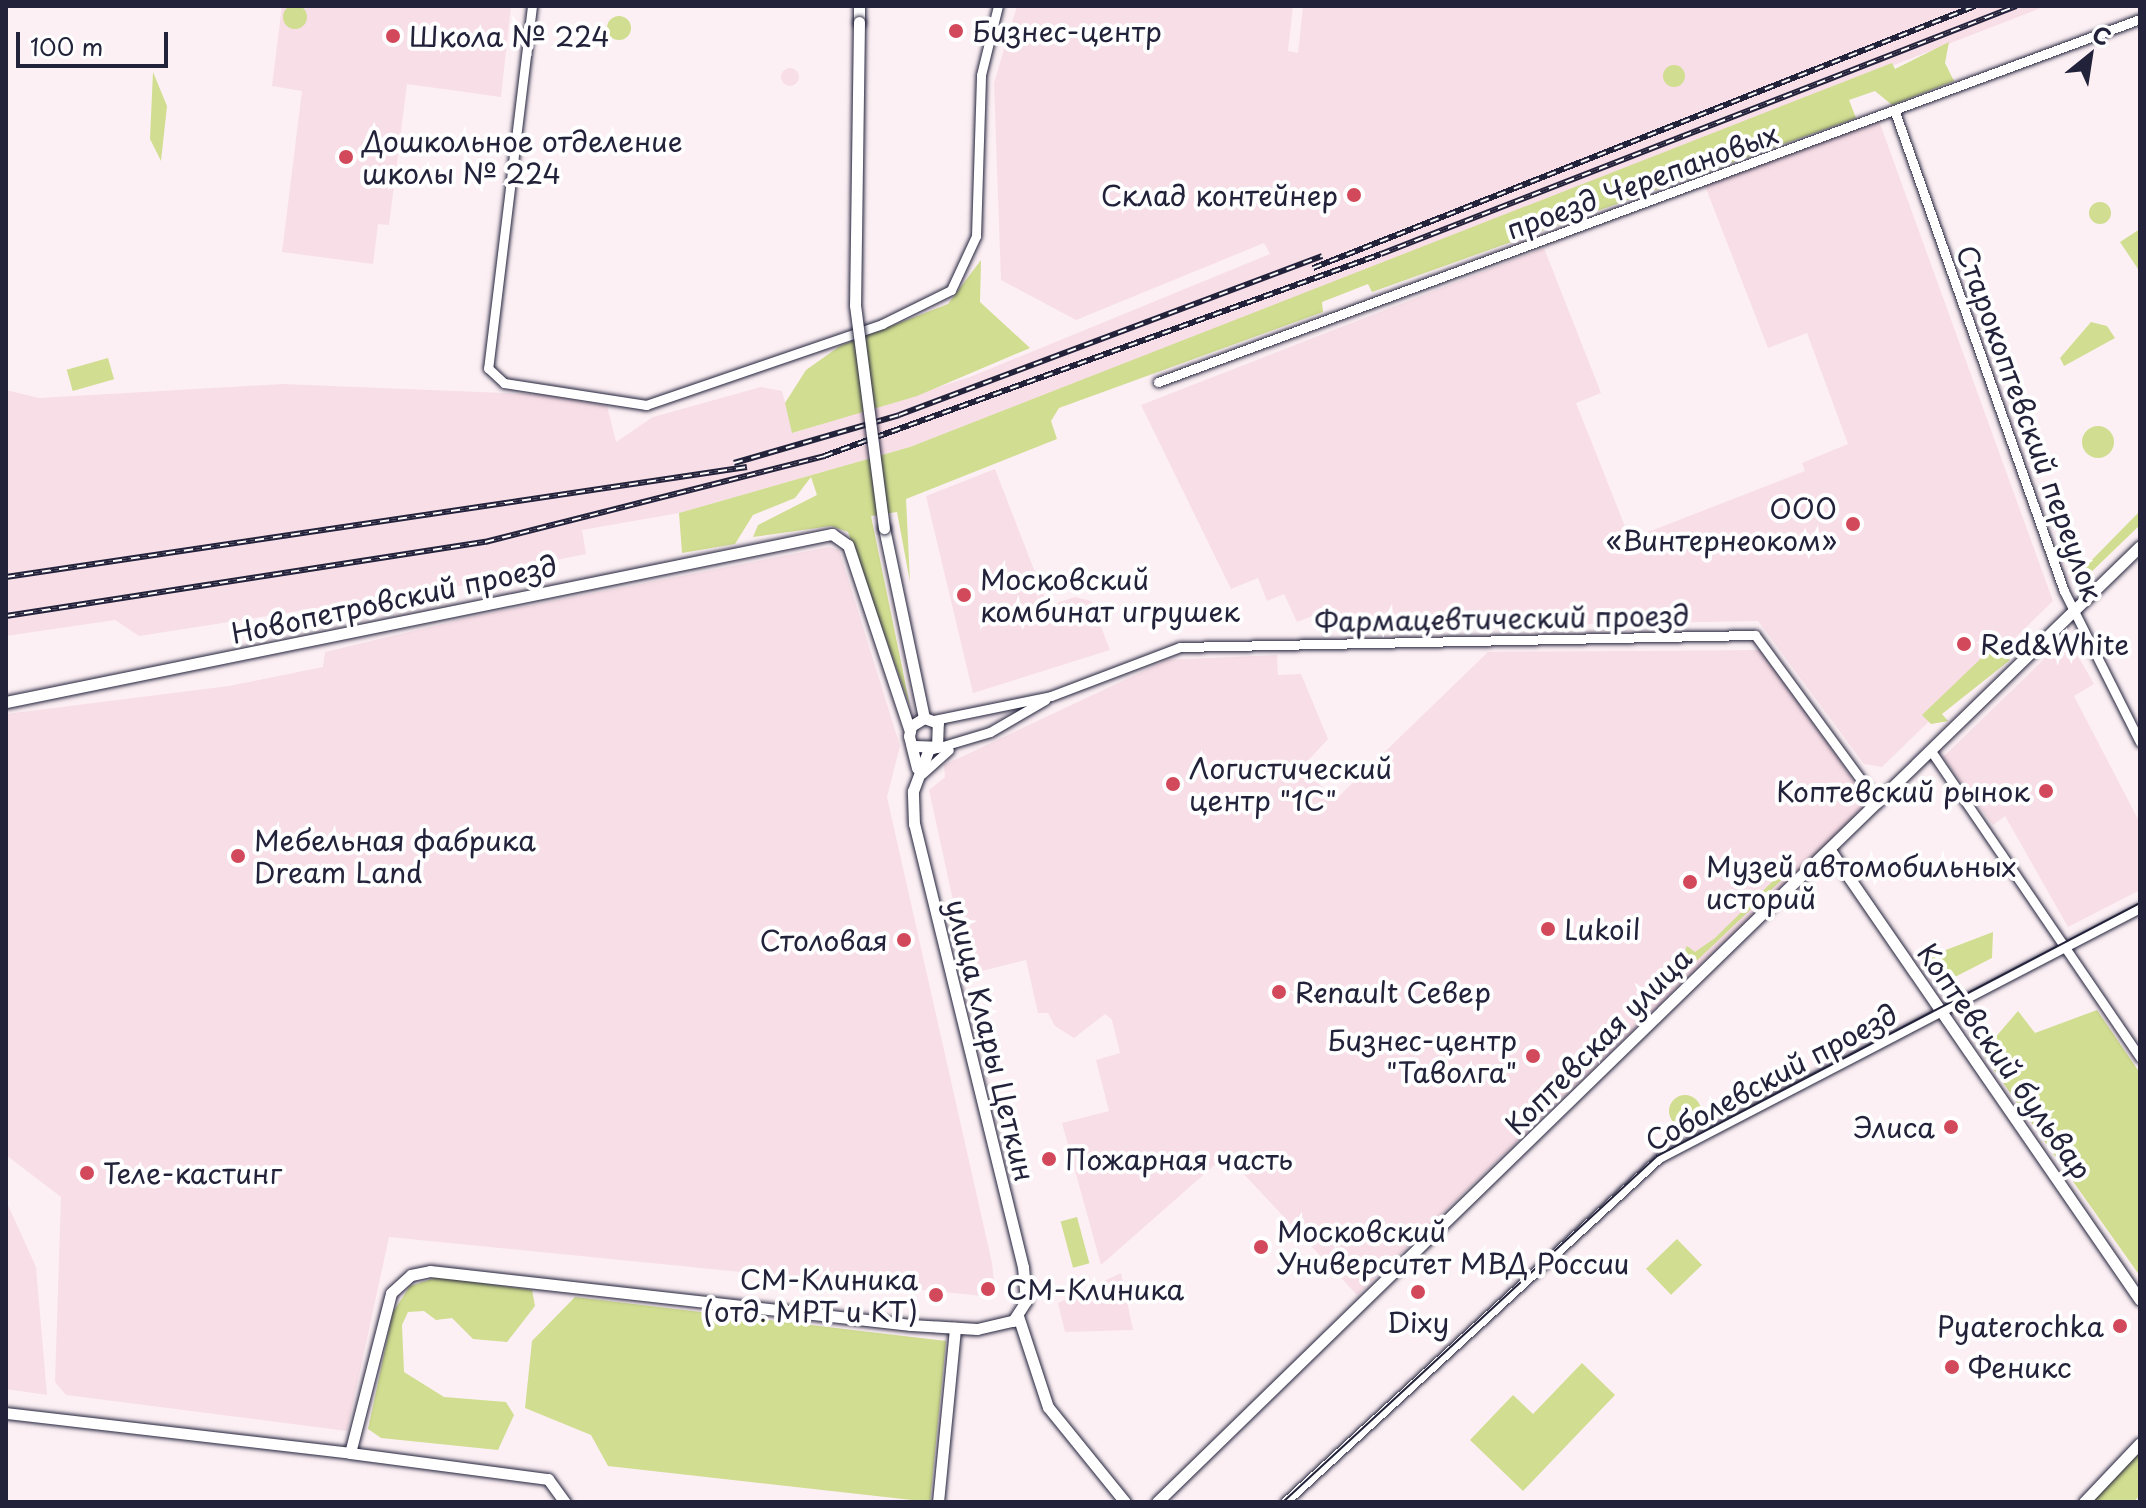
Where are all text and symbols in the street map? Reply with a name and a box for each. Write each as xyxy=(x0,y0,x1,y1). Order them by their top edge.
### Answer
place label: Бизнес-центр xyxy=(972,14,1162,48)
scale bar xyxy=(20,16,172,66)
north arrow xyxy=(2050,16,2130,96)
text: С xyxy=(2087,16,2118,53)
place label: Школа № 224 xyxy=(409,19,611,53)
marker: Бизнес-центр xyxy=(947,22,965,40)
marker: Школа № 224 xyxy=(384,27,402,45)
text: 100 m xyxy=(30,28,103,64)
street label: проезд Черепановых xyxy=(1502,116,1782,246)
place label: Дошкольное отделение школы № 224 xyxy=(362,124,684,190)
marker: Дошкольное отделение школы № 224 xyxy=(337,148,355,166)
place label: Склад контейнер xyxy=(1101,178,1338,212)
marker: Склад контейнер xyxy=(1345,186,1363,204)
street label: Старокоптевский переулок xyxy=(1950,241,2110,605)
place label: ООО «Винтернеоком» xyxy=(1606,491,1837,557)
marker: ООО «Винтернеоком» xyxy=(1844,515,1862,533)
street label: Новопетровский проезд xyxy=(228,548,560,650)
place label: Московский комбинат игрушек xyxy=(980,562,1242,628)
marker: Московский комбинат игрушек xyxy=(955,586,973,604)
street label: Фармацевтический проезд xyxy=(1314,598,1690,638)
place label: Red&White xyxy=(1980,627,2129,661)
marker: Red&White xyxy=(1955,635,1973,653)
place label: Логистический центр "1С" xyxy=(1189,751,1392,817)
place label: Коптевский рынок xyxy=(1775,774,2030,808)
marker: Логистический центр "1С" xyxy=(1164,775,1182,793)
marker: Коптевский рынок xyxy=(2037,782,2055,800)
place label: Мебельная фабрика Dream Land xyxy=(254,823,537,889)
marker: Мебельная фабрика Dream Land xyxy=(229,847,247,865)
place label: Музей автомобильных историй xyxy=(1706,849,2017,915)
marker: Музей автомобильных историй xyxy=(1681,873,1699,891)
street label: улица Клары Цеткин xyxy=(940,895,1042,1185)
place label: Lukoil xyxy=(1564,912,1640,946)
marker: Lukoil xyxy=(1539,920,1557,938)
place label: Столовая xyxy=(760,923,888,957)
marker: Столовая xyxy=(895,931,913,949)
street label: Коптевский бульвар xyxy=(1911,937,2099,1185)
street label: Коптевская улица xyxy=(1497,940,1699,1142)
place label: Renault Север xyxy=(1295,975,1491,1009)
marker: Renault Север xyxy=(1270,983,1288,1001)
street label: Соболевский проезд xyxy=(1639,996,1903,1158)
place label: Бизнес-центр "Таволга" xyxy=(1327,1023,1517,1089)
marker: Бизнес-центр "Таволга" xyxy=(1524,1047,1542,1065)
place label: Элиса xyxy=(1853,1110,1935,1144)
marker: Элиса xyxy=(1942,1118,1960,1136)
place label: Пожарная часть xyxy=(1065,1142,1293,1176)
marker: Пожарная часть xyxy=(1040,1150,1058,1168)
place label: Теле-кастинг xyxy=(103,1156,282,1190)
marker: Теле-кастинг xyxy=(78,1164,96,1182)
place label: Московский Университет МВД России xyxy=(1277,1214,1628,1280)
marker: Московский Университет МВД России xyxy=(1252,1238,1270,1256)
place label: СМ-Клиника (отд. МРТ и КТ) xyxy=(701,1262,918,1328)
place label: СМ-Клиника xyxy=(1006,1272,1184,1306)
marker: СМ-Клиника xyxy=(977,1278,999,1300)
marker: Dixy xyxy=(1409,1283,1427,1301)
marker: СМ-Клиника (отд. МРТ и КТ) xyxy=(925,1284,947,1306)
place label: Dixy xyxy=(1387,1305,1449,1339)
place label: Pyaterochka xyxy=(1937,1309,2104,1343)
marker: Pyaterochka xyxy=(2111,1317,2129,1335)
place label: Феникс xyxy=(1968,1350,2072,1384)
marker: Феникс xyxy=(1943,1358,1961,1376)

